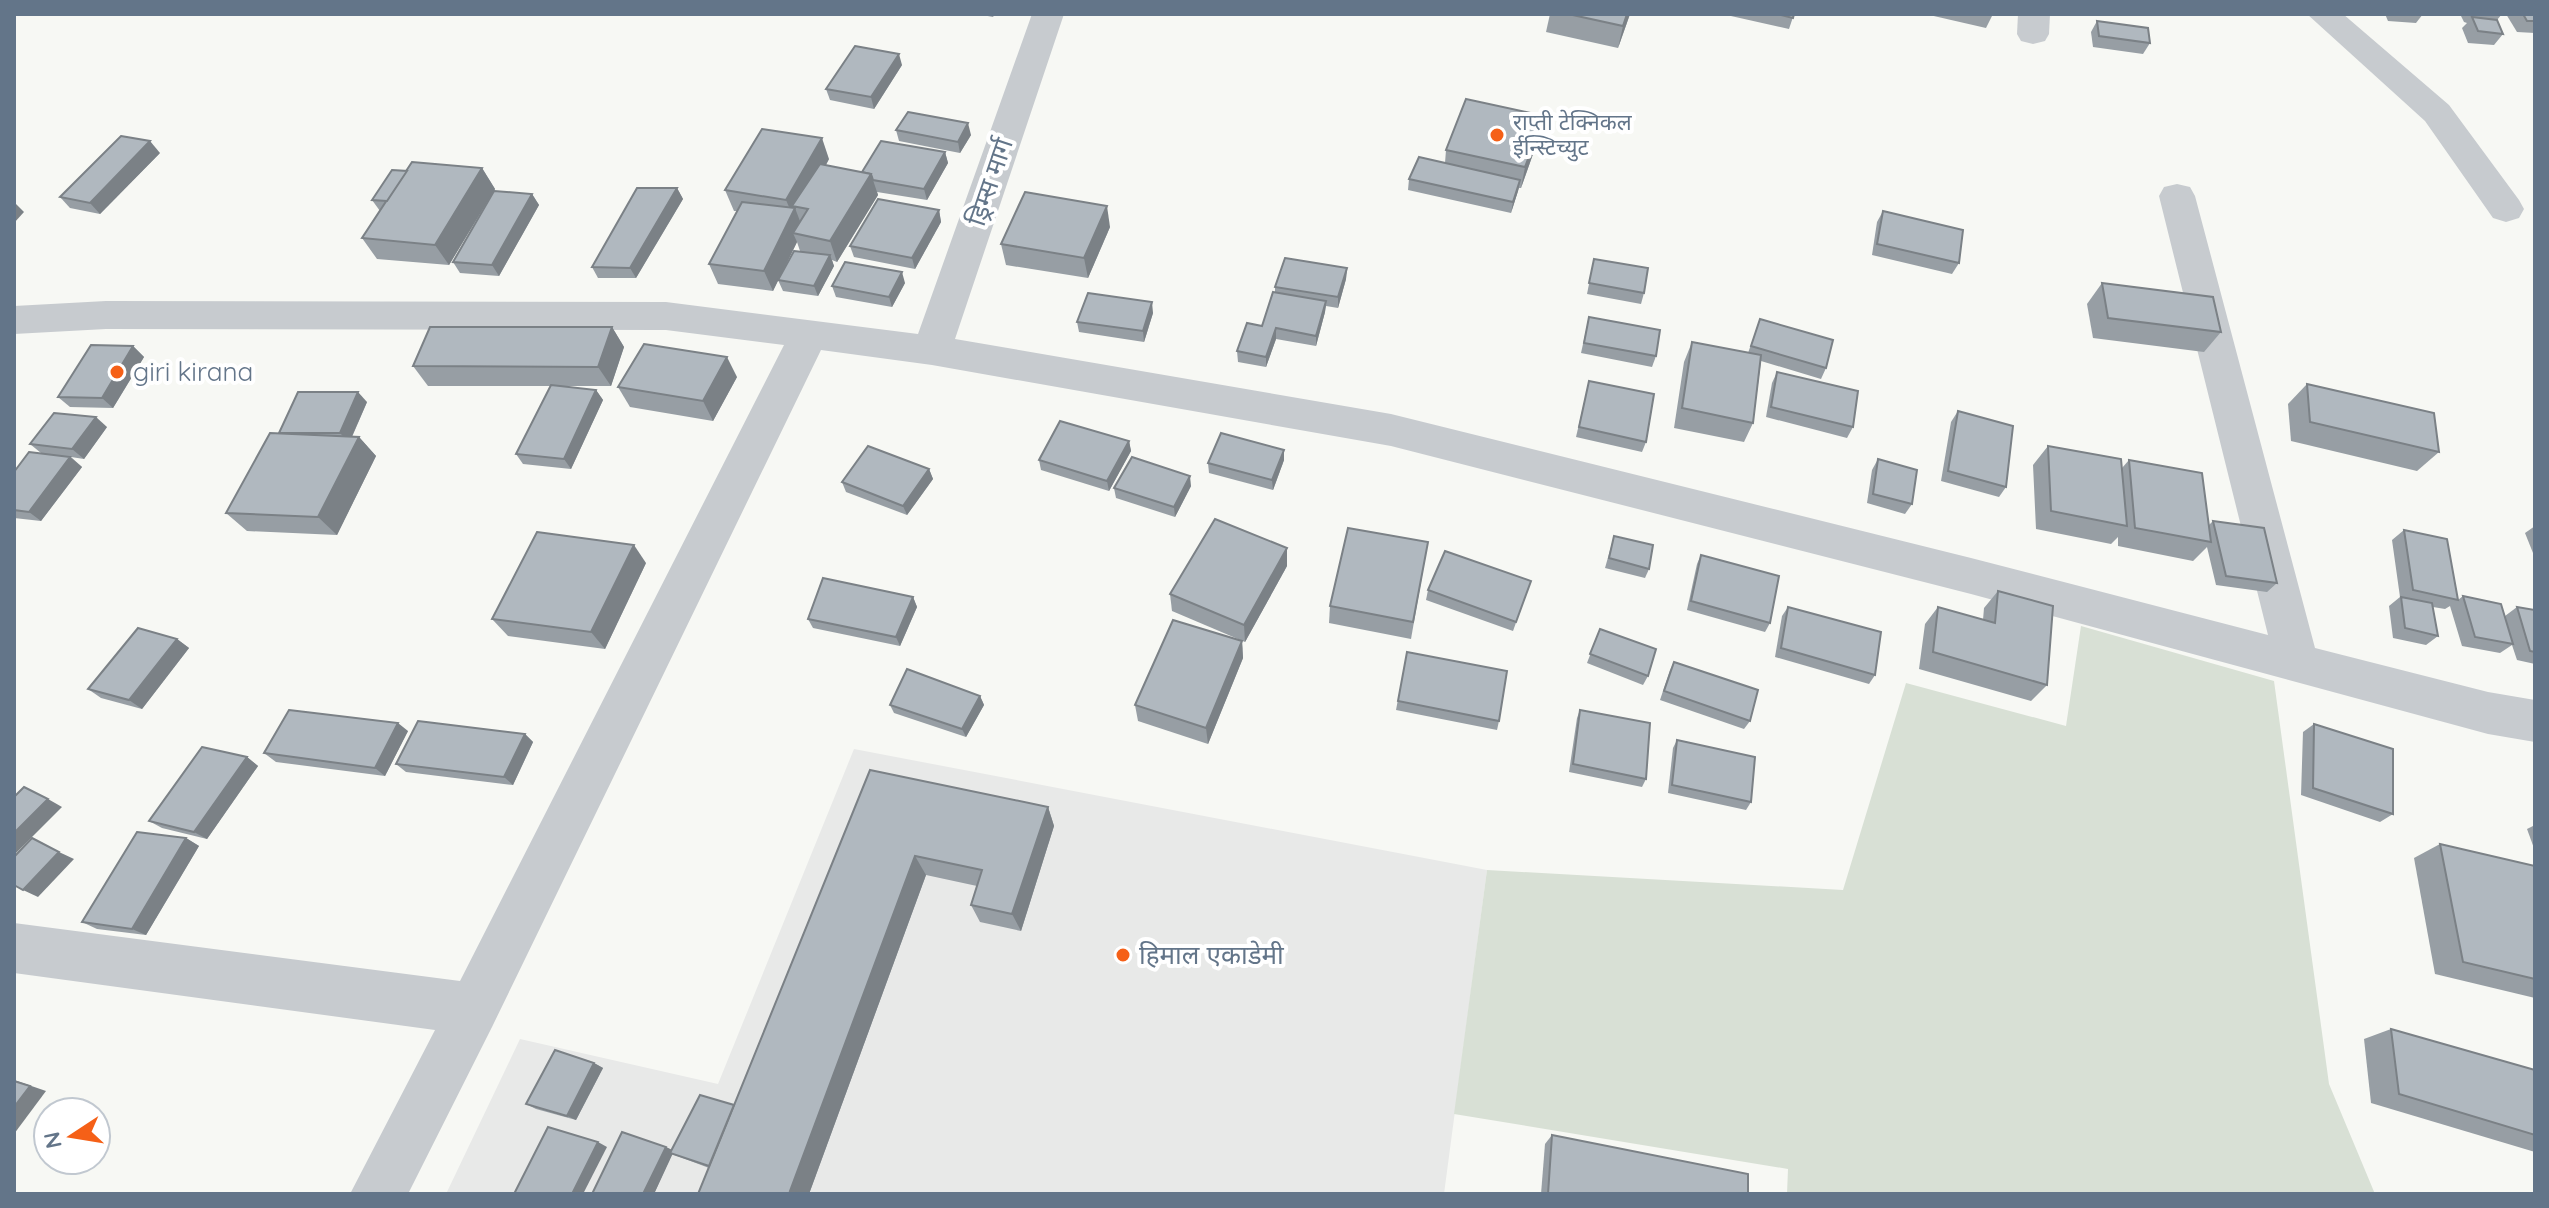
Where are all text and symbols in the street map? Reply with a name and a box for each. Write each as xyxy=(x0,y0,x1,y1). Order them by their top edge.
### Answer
place label: राप्ती टेक्निकल ईन्स्टिच्युट xyxy=(1513,108,1633,162)
marker: राप्ती टेक्निकल ईन्स्टिच्युट xyxy=(1488,126,1506,144)
street label: ड्रिम्स मार्ग xyxy=(959,133,1020,230)
place label: giri kirana xyxy=(133,355,253,388)
marker: giri kirana xyxy=(108,363,126,381)
place label: हिमाल एकाडेमी xyxy=(1139,938,1285,971)
marker: हिमाल एकाडेमी xyxy=(1114,946,1132,964)
north arrow xyxy=(32,1096,112,1176)
text: N xyxy=(37,1129,68,1151)

